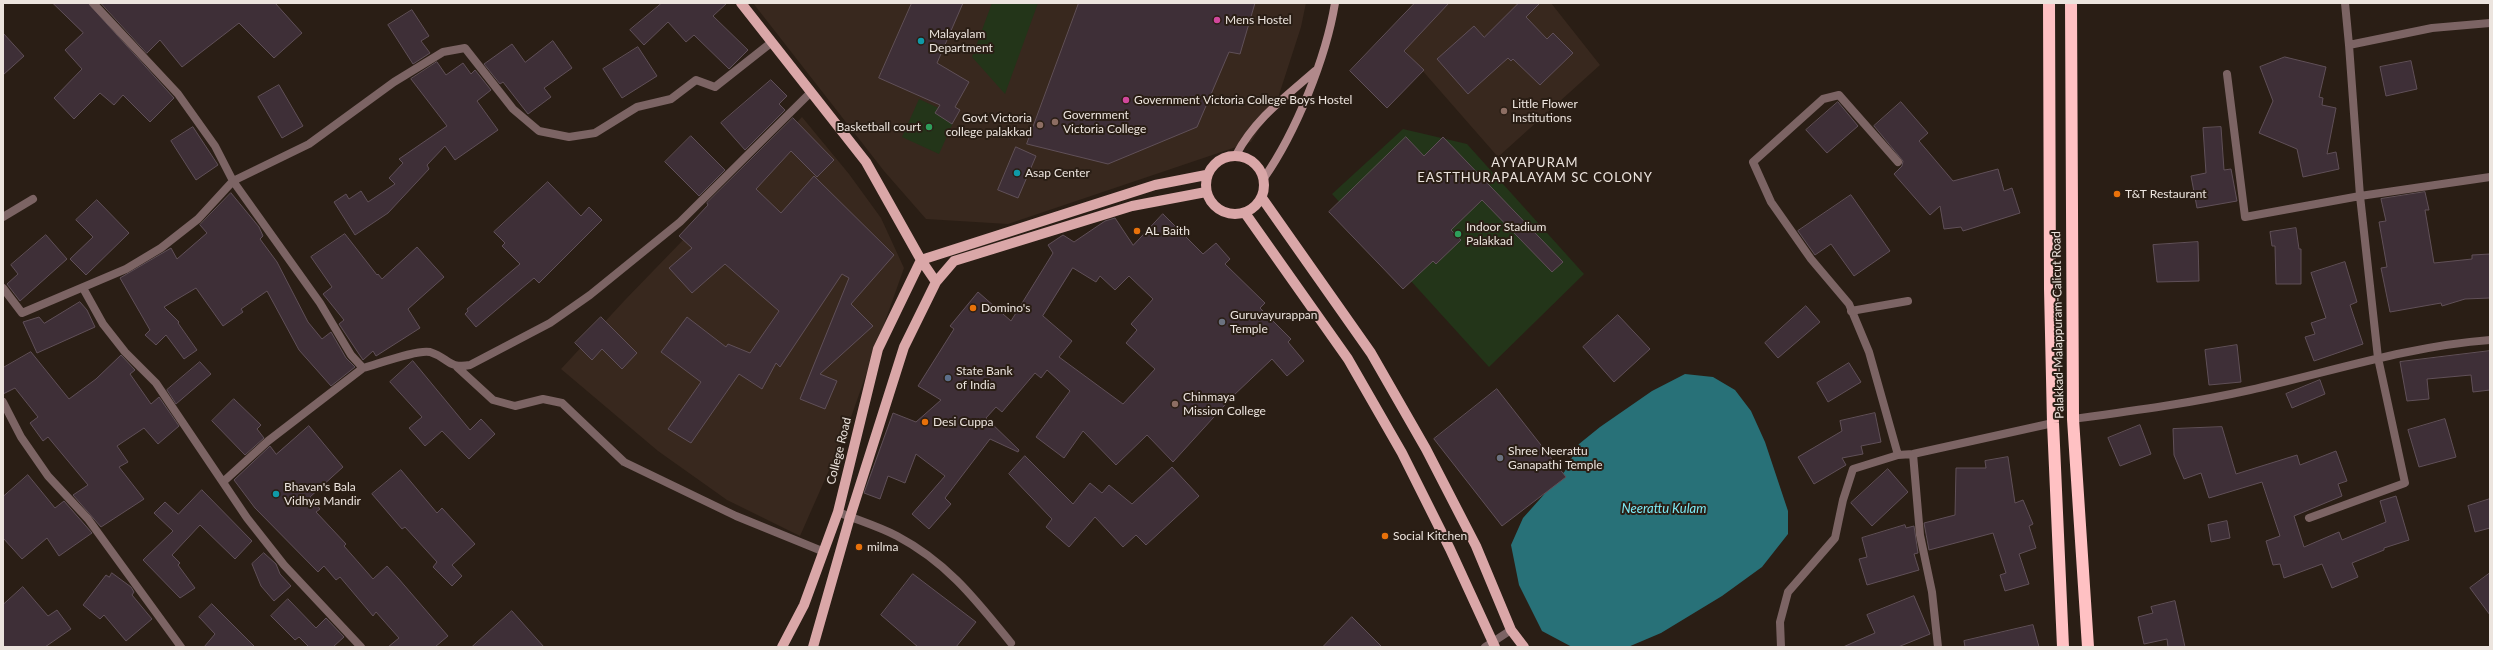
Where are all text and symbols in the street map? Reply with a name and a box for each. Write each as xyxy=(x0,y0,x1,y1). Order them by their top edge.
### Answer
place label: Mens Hostel xyxy=(1225,13,1292,27)
marker: Mens Hostel xyxy=(1212,15,1222,25)
place label: Malayalam Department xyxy=(929,27,993,55)
marker: Malayalam Department xyxy=(916,36,926,46)
place label: Government Victoria College Boys Hostel xyxy=(1134,93,1352,107)
marker: Government Victoria College Boys Hostel xyxy=(1121,95,1131,105)
place label: Little Flower Institutions xyxy=(1512,97,1578,125)
marker: Little Flower Institutions xyxy=(1499,106,1509,116)
place label: Government Victoria College xyxy=(1063,108,1146,136)
place label: Govt Victoria college palakkad xyxy=(946,111,1032,139)
marker: Government Victoria College xyxy=(1050,117,1060,127)
place label: Basketball court xyxy=(837,120,921,134)
marker: Govt Victoria college palakkad xyxy=(1035,120,1045,130)
marker: Basketball court xyxy=(924,122,934,132)
district label: AYYAPURAM EASTTHURAPALAYAM SC COLONY xyxy=(1417,155,1653,186)
place label: Asap Center xyxy=(1025,166,1090,180)
marker: Asap Center xyxy=(1012,168,1022,178)
place label: T&T Restaurant xyxy=(2125,187,2207,201)
marker: T&T Restaurant xyxy=(2112,189,2122,199)
place label: Indoor Stadium Palakkad xyxy=(1466,220,1546,248)
place label: AL Baith xyxy=(1145,224,1190,238)
marker: AL Baith xyxy=(1132,226,1142,236)
marker: Indoor Stadium Palakkad xyxy=(1453,229,1463,239)
street label: Palakkad-Malappuram-Calicut Road xyxy=(2049,231,2067,419)
place label: Domino's xyxy=(981,301,1030,315)
marker: Domino's xyxy=(968,303,978,313)
place label: Guruvayurappan Temple xyxy=(1230,308,1318,336)
marker: Guruvayurappan Temple xyxy=(1217,317,1227,327)
place label: State Bank of India xyxy=(956,364,1013,392)
marker: State Bank of India xyxy=(943,373,953,383)
place label: Chinmaya Mission College xyxy=(1183,390,1266,418)
marker: Chinmaya Mission College xyxy=(1170,399,1180,409)
place label: Desi Cuppa xyxy=(933,415,994,429)
street label: College Road xyxy=(824,416,854,486)
marker: Desi Cuppa xyxy=(920,417,930,427)
place label: Shree Neerattu Ganapathi Temple xyxy=(1508,444,1603,472)
marker: Shree Neerattu Ganapathi Temple xyxy=(1495,453,1505,463)
place label: Bhavan's Bala Vidhya Mandir xyxy=(284,480,361,508)
marker: Bhavan's Bala Vidhya Mandir xyxy=(271,489,281,499)
water label: Neerattu Kulam xyxy=(1622,501,1706,517)
place label: Social Kitchen xyxy=(1393,529,1467,543)
marker: Social Kitchen xyxy=(1380,531,1390,541)
place label: milma xyxy=(867,540,898,554)
marker: milma xyxy=(854,542,864,552)

